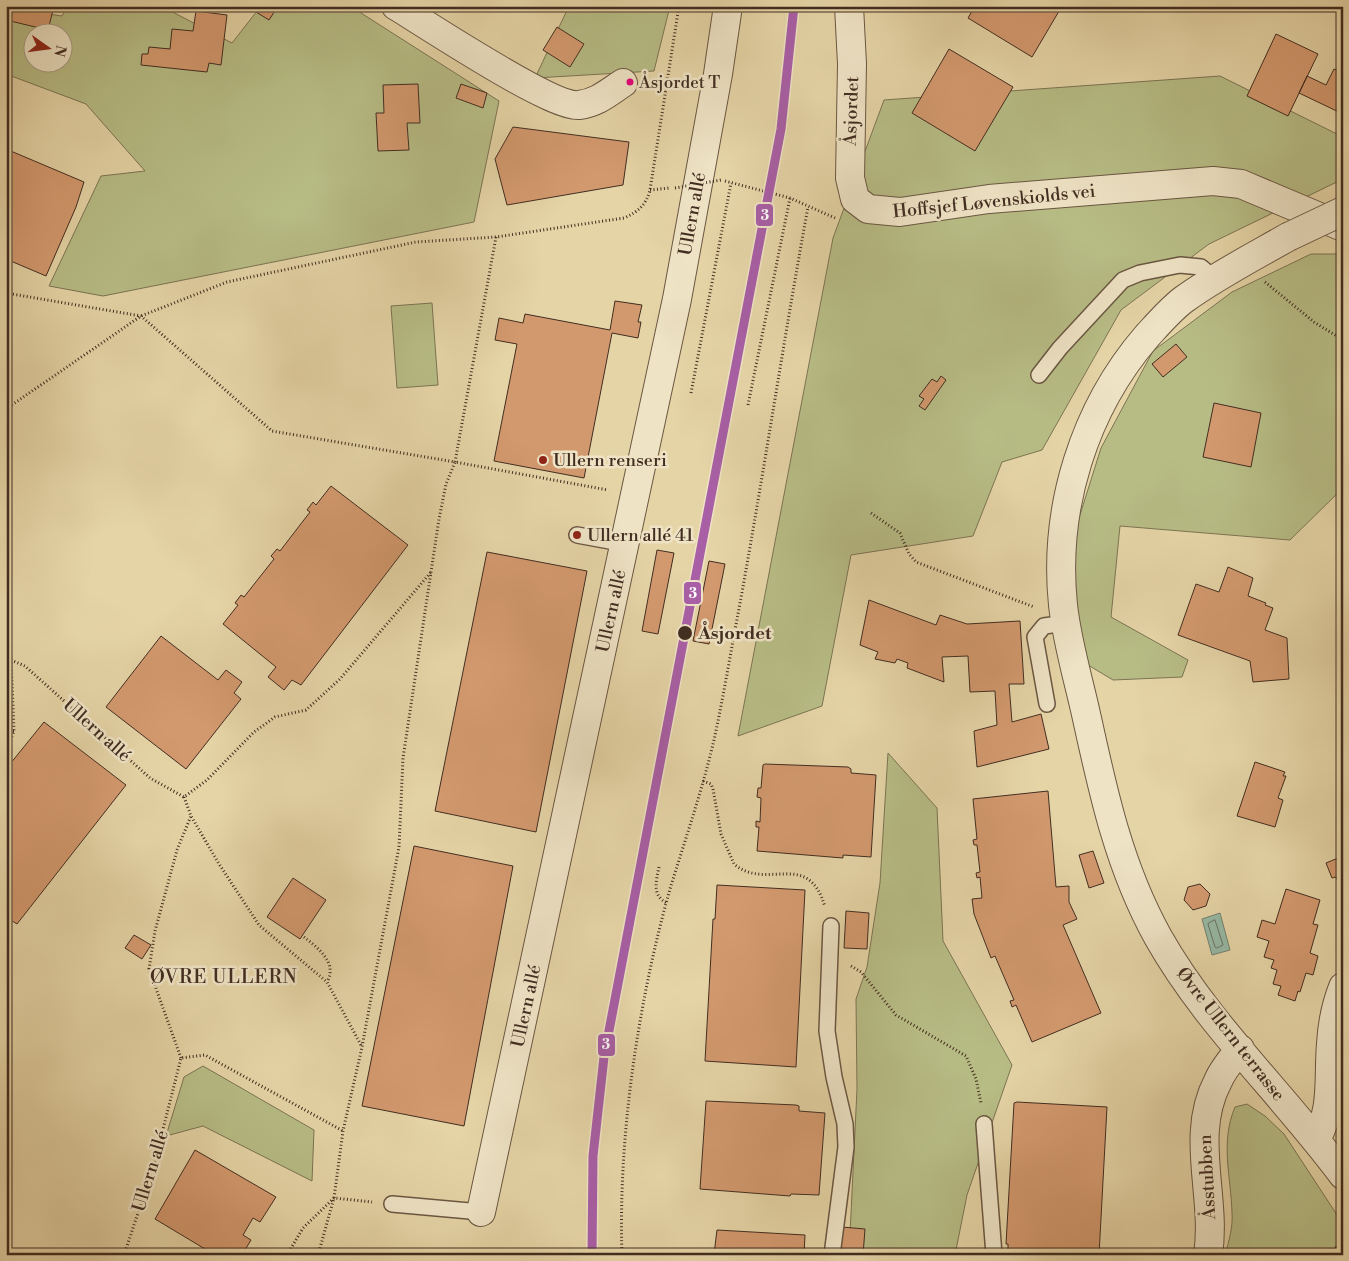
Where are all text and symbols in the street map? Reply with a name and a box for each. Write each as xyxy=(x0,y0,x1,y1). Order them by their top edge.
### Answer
north arrow xyxy=(22,22,72,72)
text: N xyxy=(50,43,70,58)
place label: Åsjordet T xyxy=(638,71,720,94)
street label: Åsjordet xyxy=(839,75,864,147)
marker: Åsjordet T xyxy=(625,77,635,87)
street label: Ullern allé xyxy=(674,171,711,258)
street label: Hoffsjef Løvenskiolds vei xyxy=(891,179,1097,224)
line badge: 3 xyxy=(755,203,774,227)
text: 3 xyxy=(761,207,769,225)
place label: Ullern renseri xyxy=(553,449,667,472)
marker: Ullern renseri xyxy=(537,454,549,466)
place label: Ullern allé 41 xyxy=(587,524,694,547)
marker: Ullern allé 41 xyxy=(571,529,583,541)
street label: Ullern allé xyxy=(591,567,632,655)
line badge: 3 xyxy=(683,581,702,605)
text: 3 xyxy=(689,585,697,603)
place label: Åsjordet xyxy=(697,621,772,645)
marker: Åsjordet xyxy=(676,624,694,642)
street label: Ullern allé xyxy=(58,694,136,767)
street label: Ullern allé xyxy=(506,962,547,1050)
street label: Øvre Ullern terrasse xyxy=(1171,963,1290,1106)
district label: ØVRE ULLERN xyxy=(150,965,298,989)
line badge: 3 xyxy=(597,1033,616,1057)
text: 3 xyxy=(602,1036,610,1054)
street label: Ullern allé xyxy=(127,1127,174,1215)
street label: Åsstubben xyxy=(1194,1134,1221,1221)

